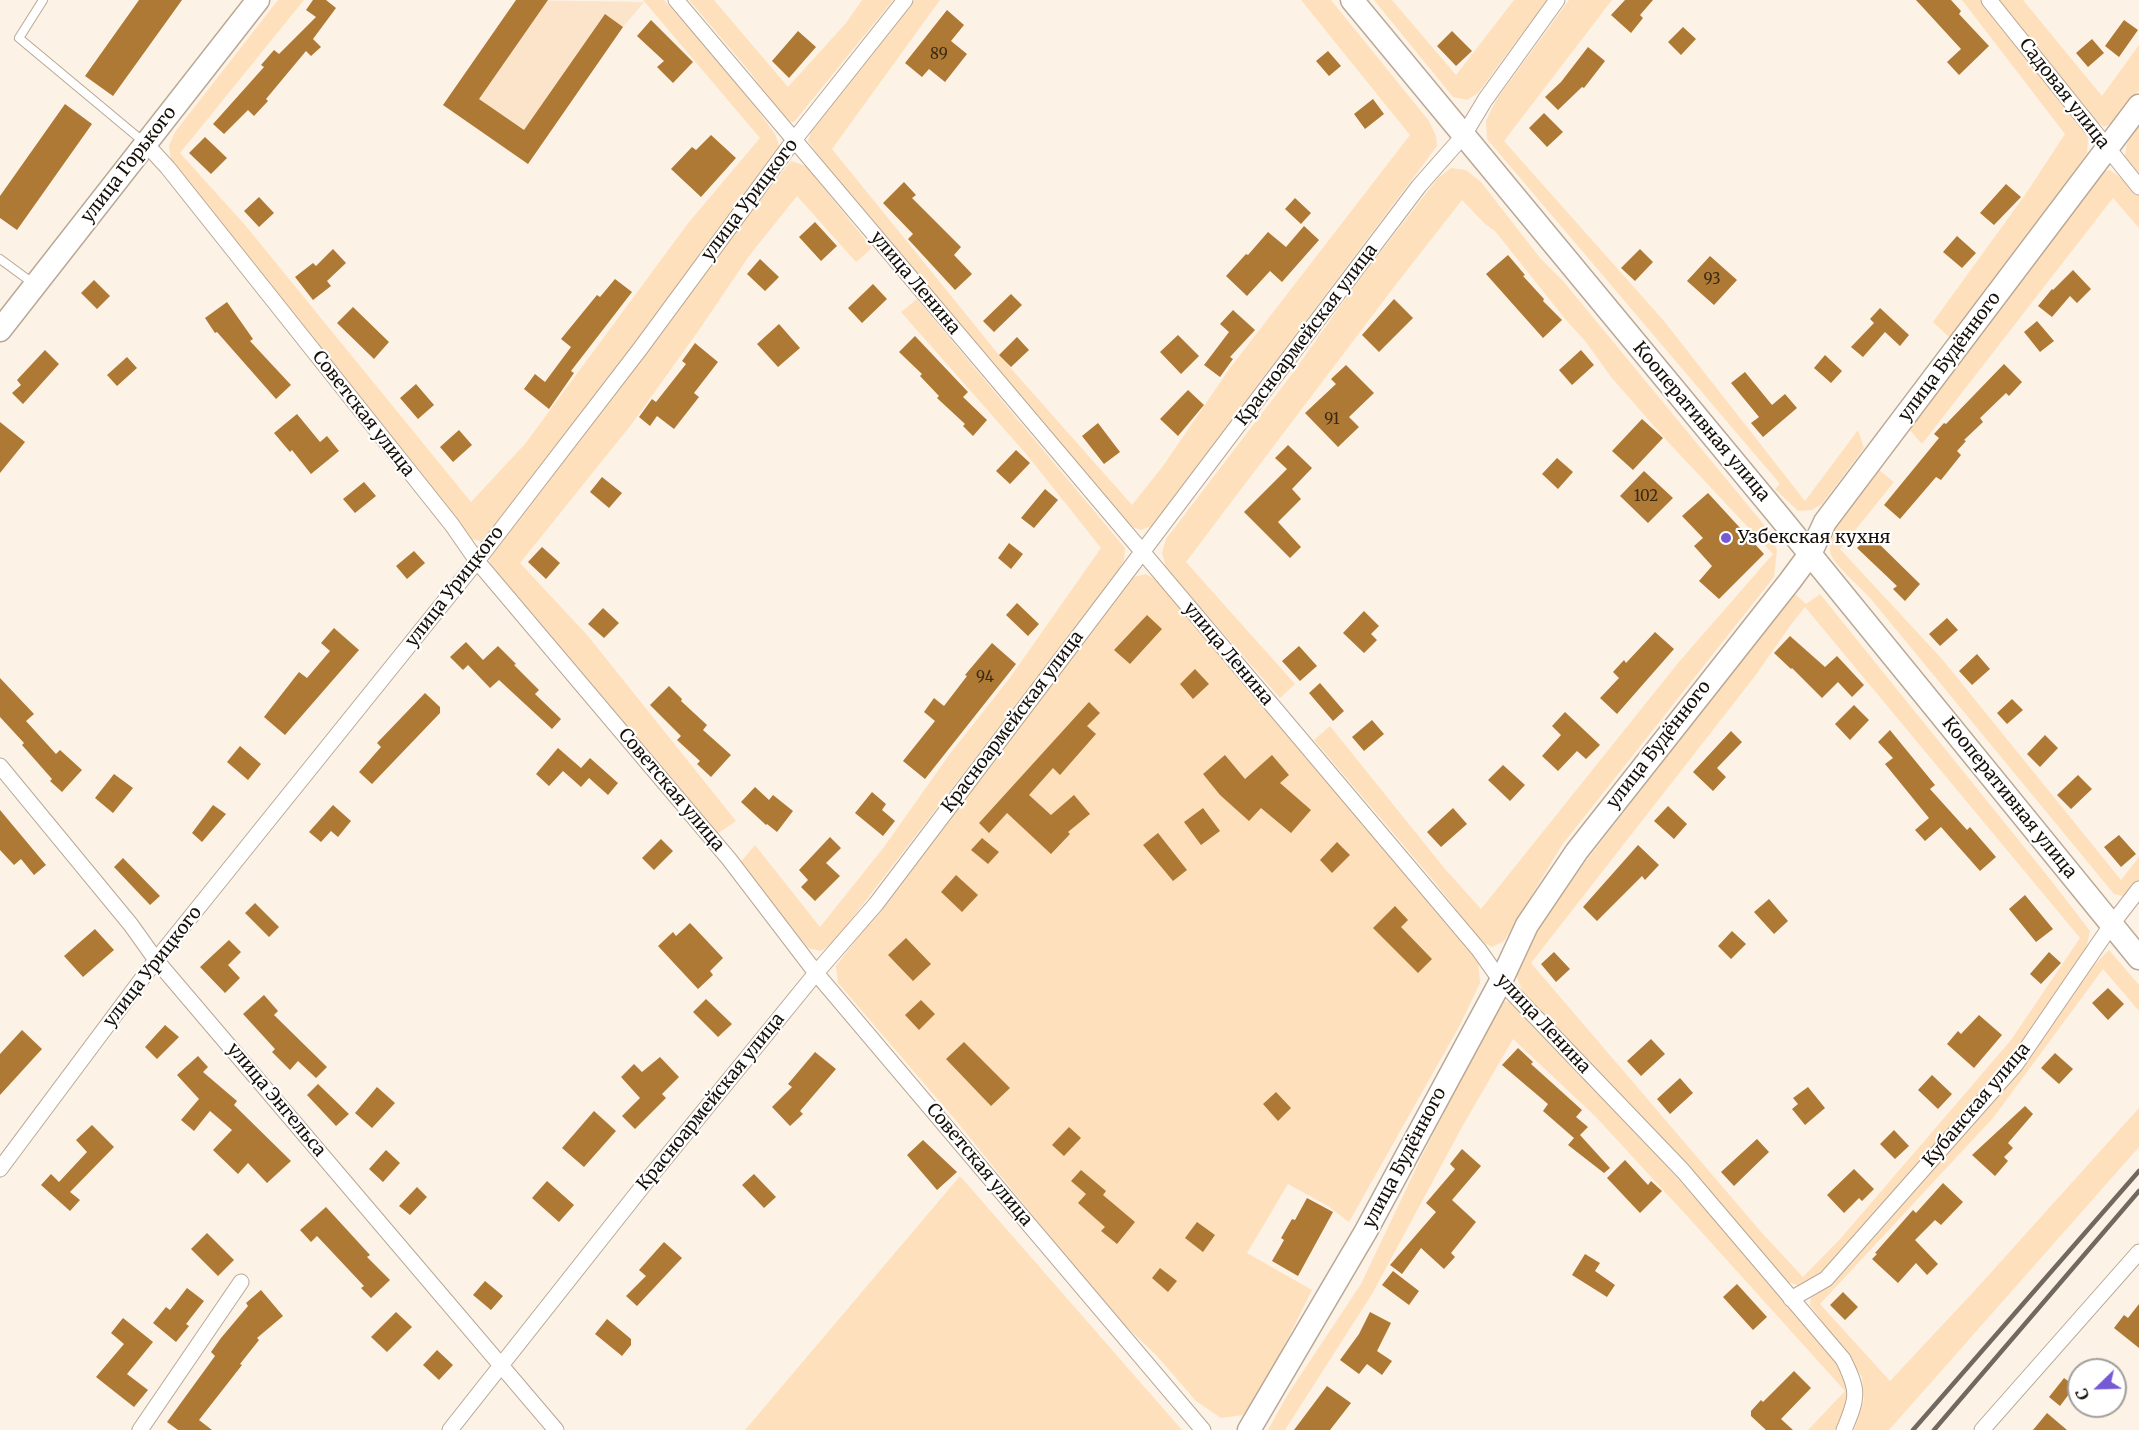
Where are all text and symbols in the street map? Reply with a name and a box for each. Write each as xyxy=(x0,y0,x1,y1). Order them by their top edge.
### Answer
street label: Садовая улица xyxy=(2014,35,2114,153)
house number: 89 xyxy=(930,46,948,64)
street label: улица Горького xyxy=(77,102,181,228)
street label: улица Урицкого xyxy=(697,135,803,265)
street label: улица Ленина xyxy=(866,227,964,339)
street label: Красноармейская улица xyxy=(1232,240,1382,430)
house number: 93 xyxy=(1703,271,1721,289)
street label: улица Будённого xyxy=(1894,288,2006,426)
street label: Кооперативная улица xyxy=(1628,338,1774,506)
street label: Советская улица xyxy=(307,347,419,481)
house number: 91 xyxy=(1324,411,1340,429)
house number: 102 xyxy=(1634,488,1658,506)
street label: улица Урицкого xyxy=(401,523,509,651)
place label: Узбекская кухня xyxy=(1738,527,1891,549)
marker: Узбекская кухня xyxy=(1719,531,1733,545)
street label: улица Ленина xyxy=(1179,598,1277,710)
street label: Красноармейская улица xyxy=(938,627,1088,817)
house number: 94 xyxy=(976,669,994,687)
street label: улица Будённого xyxy=(1602,677,1716,813)
street label: Кооперативная улица xyxy=(1937,713,2081,883)
street label: Советская улица xyxy=(613,724,729,856)
street label: улица Урицкого xyxy=(99,903,207,1031)
street label: улица Ленина xyxy=(1491,970,1595,1078)
street label: Красноармейская улица xyxy=(633,1009,789,1195)
street label: улица Энгельса xyxy=(222,1039,330,1161)
street label: Кубанская улица xyxy=(1919,1039,2035,1171)
street label: улица Будённого xyxy=(1359,1084,1451,1232)
street label: Советская улица xyxy=(921,1099,1037,1231)
north arrow xyxy=(2067,1358,2127,1418)
text: С xyxy=(2071,1385,2094,1403)

